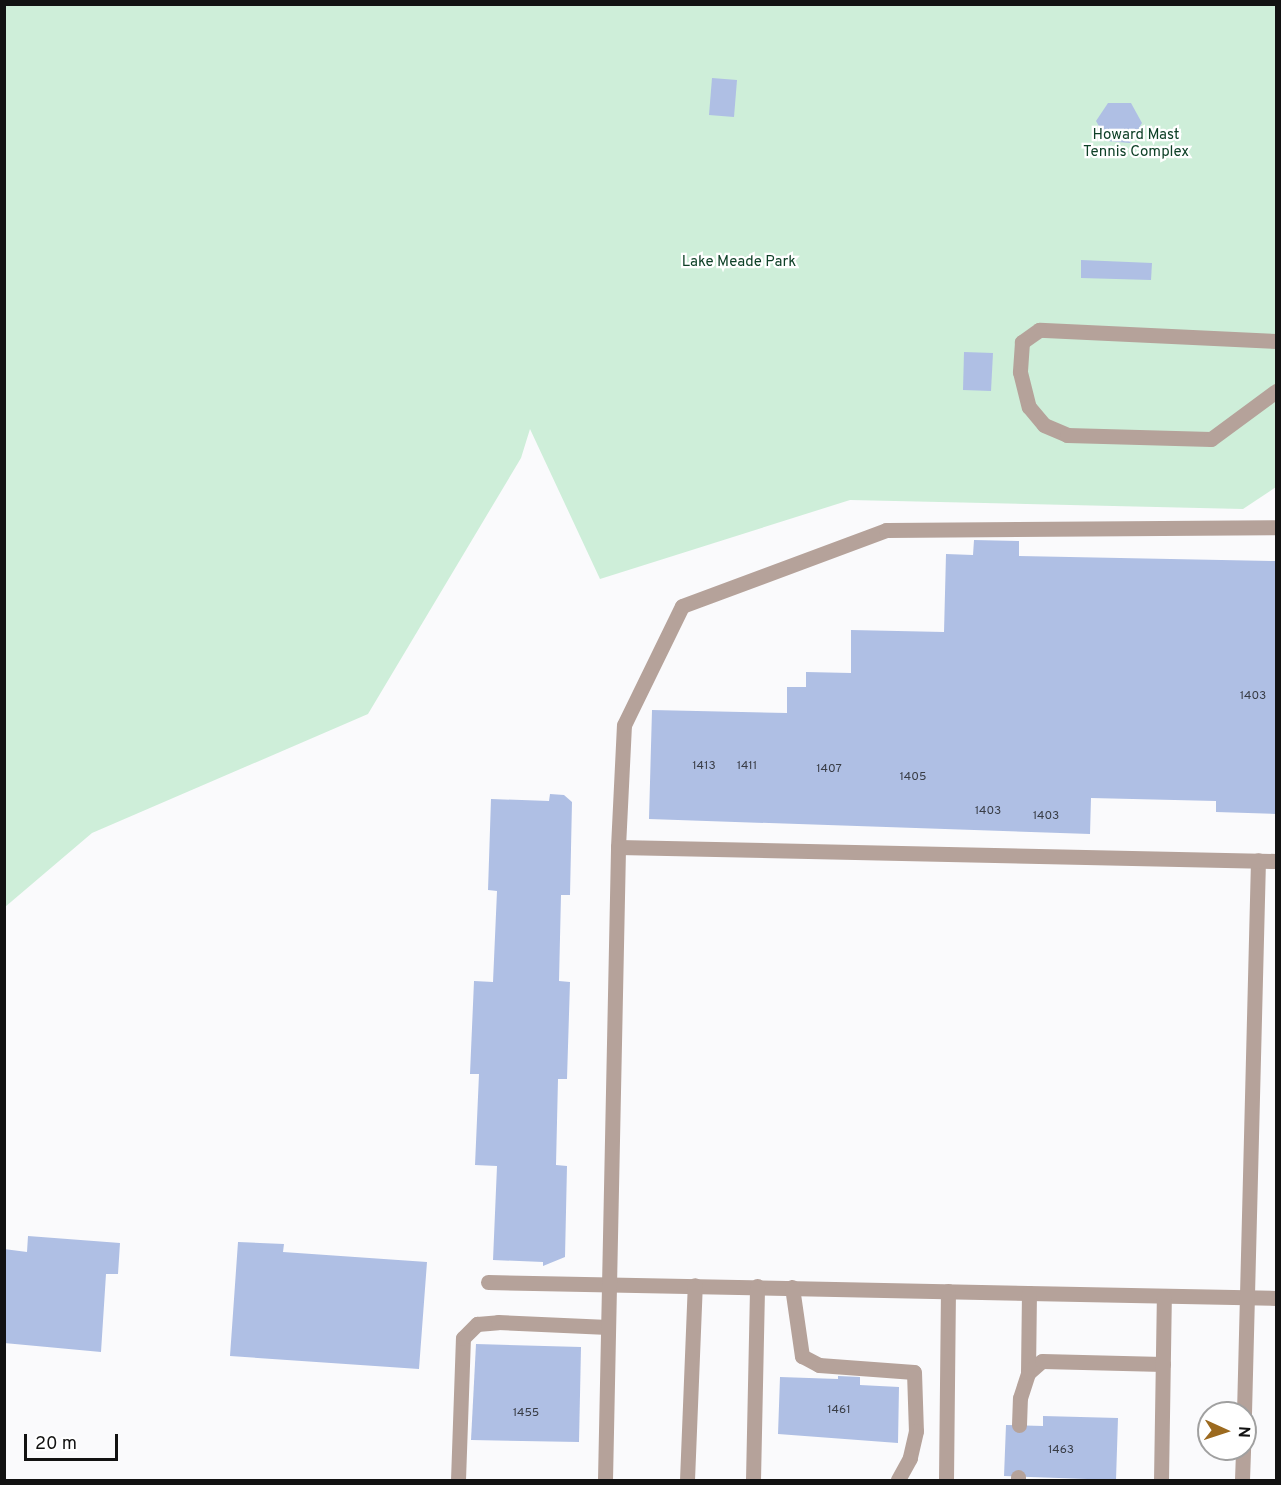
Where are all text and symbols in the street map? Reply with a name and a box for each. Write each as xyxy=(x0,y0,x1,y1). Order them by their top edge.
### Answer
park label: Howard Mast Tennis Complex xyxy=(1083,126,1189,161)
park label: Lake Meade Park xyxy=(682,254,796,272)
house number: 1403 xyxy=(1240,690,1266,704)
house number: 1413 xyxy=(692,760,716,774)
house number: 1411 xyxy=(737,760,757,774)
house number: 1407 xyxy=(816,763,842,777)
house number: 1405 xyxy=(900,771,926,785)
house number: 1403 xyxy=(975,805,1001,819)
house number: 1403 xyxy=(1033,810,1059,824)
north arrow xyxy=(1197,1401,1257,1461)
house number: 1461 xyxy=(827,1404,851,1418)
house number: 1455 xyxy=(513,1407,539,1421)
scale bar xyxy=(27,1422,122,1460)
text: N xyxy=(1233,1426,1253,1438)
text: 20 m xyxy=(35,1433,77,1456)
house number: 1463 xyxy=(1048,1444,1074,1458)

